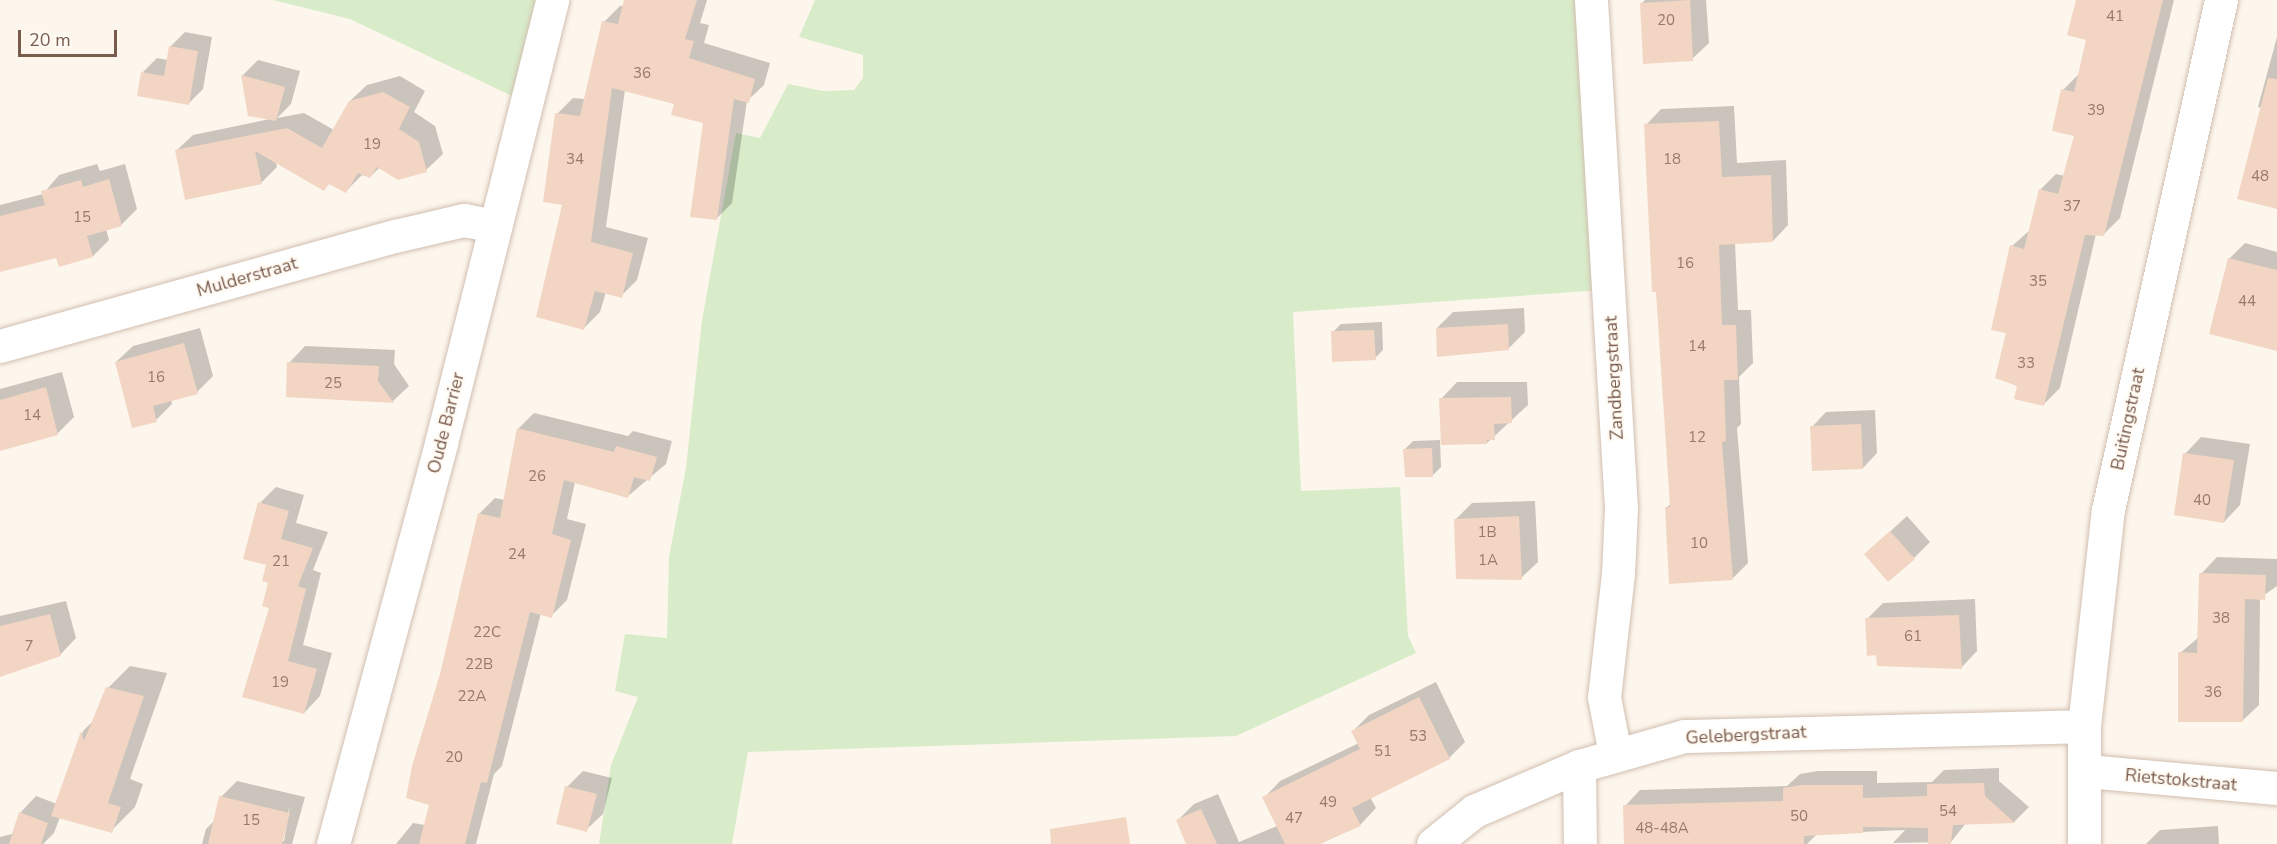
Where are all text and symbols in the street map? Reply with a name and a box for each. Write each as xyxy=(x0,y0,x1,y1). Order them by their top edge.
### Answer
house number: 41 xyxy=(2106,8,2124,26)
house number: 20 xyxy=(1657,12,1675,30)
scale bar xyxy=(21,18,120,56)
text: 20 m xyxy=(29,28,71,52)
house number: 36 xyxy=(633,65,651,83)
house number: 39 xyxy=(2087,102,2105,120)
house number: 19 xyxy=(363,136,381,154)
house number: 34 xyxy=(566,151,584,169)
house number: 18 xyxy=(1663,151,1681,169)
house number: 48 xyxy=(2251,168,2269,186)
house number: 37 xyxy=(2063,198,2081,216)
house number: 15 xyxy=(73,209,91,227)
street label: Mulderstraat xyxy=(194,252,300,302)
house number: 16 xyxy=(1676,255,1694,273)
house number: 35 xyxy=(2029,273,2047,291)
house number: 44 xyxy=(2238,293,2256,311)
street label: Zandbergstraat xyxy=(1600,315,1628,441)
house number: 14 xyxy=(1688,338,1706,356)
house number: 33 xyxy=(2017,355,2035,373)
street label: Buitingstraat xyxy=(2107,366,2149,472)
house number: 16 xyxy=(147,369,165,387)
street label: Oude Barrier xyxy=(423,370,469,476)
house number: 25 xyxy=(324,375,342,393)
house number: 14 xyxy=(23,407,41,425)
house number: 12 xyxy=(1688,429,1706,447)
house number: 26 xyxy=(528,468,546,486)
house number: 40 xyxy=(2193,492,2211,510)
house number: 1B xyxy=(1477,524,1497,542)
house number: 10 xyxy=(1690,535,1708,553)
house number: 24 xyxy=(508,546,526,564)
house number: 1A xyxy=(1478,552,1498,570)
house number: 21 xyxy=(272,553,290,571)
house number: 38 xyxy=(2212,610,2230,628)
house number: 22C xyxy=(473,624,501,642)
house number: 61 xyxy=(1904,628,1922,646)
house number: 7 xyxy=(25,638,33,656)
house number: 22B xyxy=(465,656,493,674)
house number: 19 xyxy=(271,674,289,692)
house number: 36 xyxy=(2204,684,2222,702)
house number: 22A xyxy=(458,688,486,706)
street label: Gelebergstraat xyxy=(1685,721,1807,749)
house number: 53 xyxy=(1409,728,1427,746)
house number: 51 xyxy=(1374,743,1392,761)
house number: 20 xyxy=(445,749,463,767)
street label: Rietstokstraat xyxy=(2124,764,2238,796)
house number: 49 xyxy=(1319,794,1337,812)
house number: 54 xyxy=(1939,803,1957,821)
house number: 50 xyxy=(1790,808,1808,826)
house number: 47 xyxy=(1285,810,1303,828)
house number: 15 xyxy=(242,812,260,830)
house number: 48-48A xyxy=(1635,820,1689,838)

